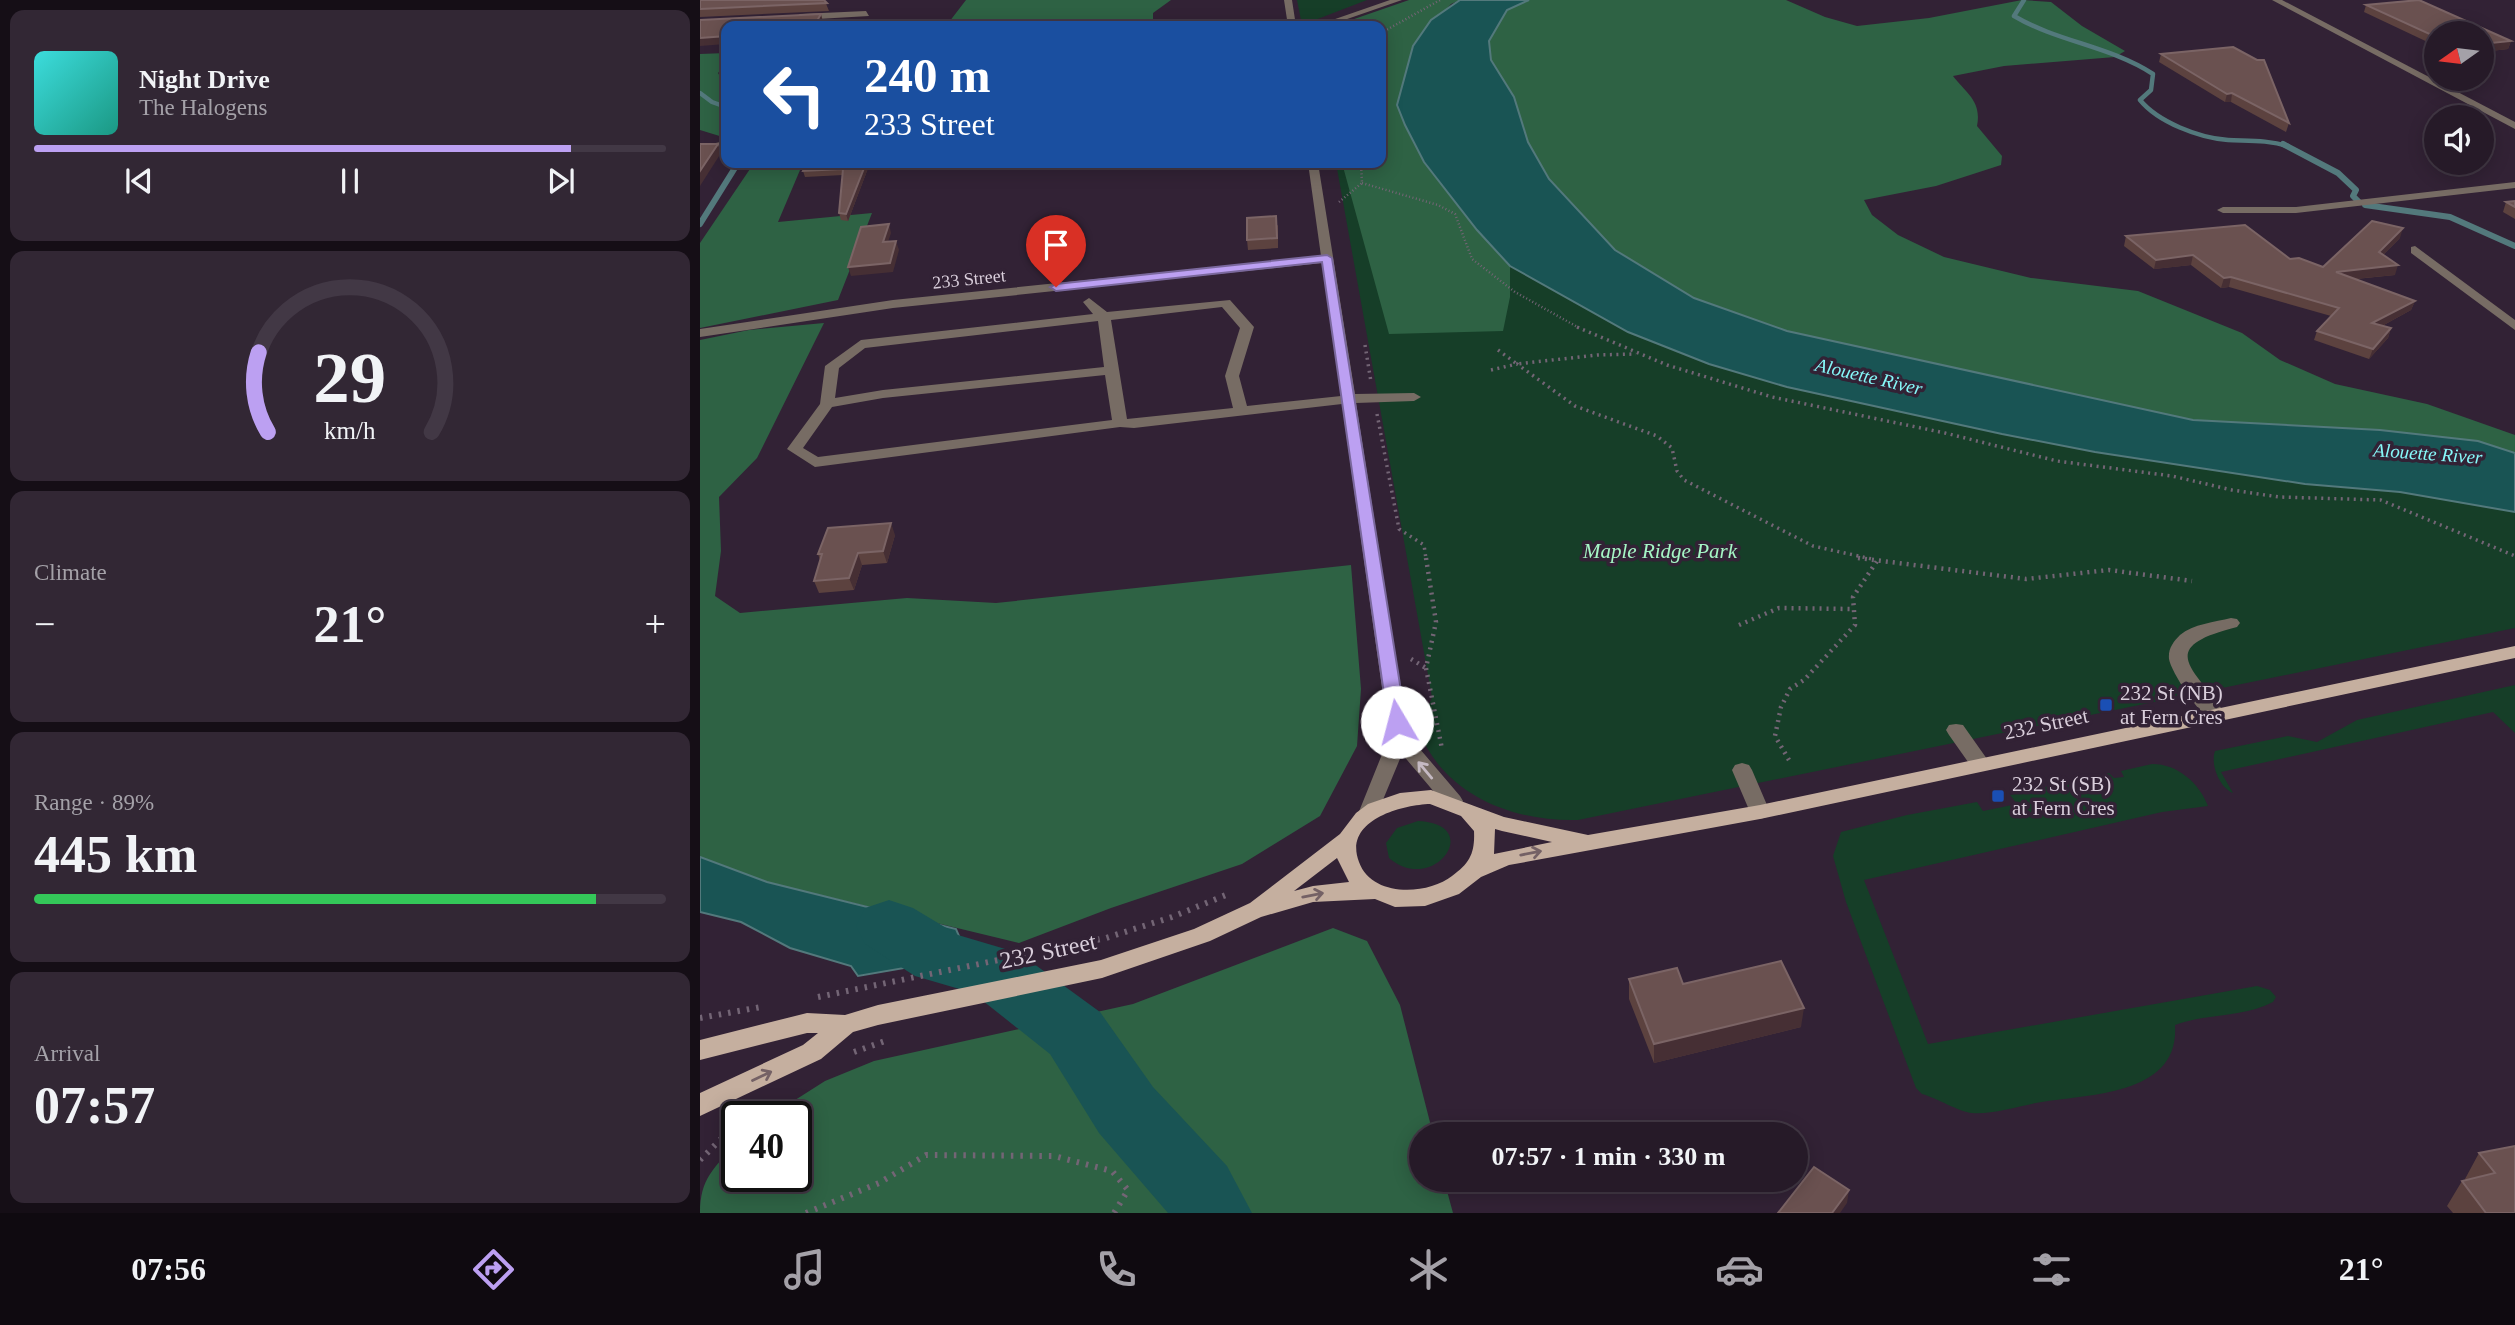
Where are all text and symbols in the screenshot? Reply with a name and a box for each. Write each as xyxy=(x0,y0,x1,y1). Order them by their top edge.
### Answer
north arrow xyxy=(2424,21,2494,91)
map controls xyxy=(2424,21,2494,175)
text: 240 m xyxy=(864,48,991,103)
icon: left xyxy=(749,49,840,140)
text: Night Drive xyxy=(139,65,270,94)
text: The Halogens xyxy=(139,95,267,120)
button: sound xyxy=(2424,105,2494,175)
text: 233 Street xyxy=(864,106,995,142)
icon: previous xyxy=(120,162,158,200)
icon: pause xyxy=(331,162,369,200)
icon: next xyxy=(542,162,580,200)
pin xyxy=(1026,215,1086,287)
icon: arrive xyxy=(1037,226,1075,264)
street label: 233 Street xyxy=(931,265,1007,293)
text: 29 xyxy=(314,337,386,418)
water label: Alouette River xyxy=(1811,354,1925,399)
text: km/h xyxy=(324,417,376,444)
water label: Alouette River xyxy=(2371,439,2484,468)
park label: Maple Ridge Park xyxy=(1582,539,1738,563)
text: Climate xyxy=(34,560,107,585)
text: 21° xyxy=(314,596,386,653)
text: − xyxy=(34,603,55,645)
text: + xyxy=(645,603,666,645)
place label: 232 St (NB) at Fern Cres xyxy=(2120,681,2223,729)
position arrow xyxy=(1360,685,1434,759)
marker: 232 St (NB) at Fern Cres xyxy=(2098,697,2114,713)
street label: 232 Street xyxy=(2002,703,2091,745)
one-way arrow xyxy=(1417,761,1433,779)
place label: 232 St (SB) at Fern Cres xyxy=(2012,772,2115,820)
marker: 232 St (SB) at Fern Cres xyxy=(1990,788,2006,804)
text: Range · 89% xyxy=(34,790,154,815)
text: 445 km xyxy=(34,826,197,883)
one-way arrow xyxy=(1519,846,1542,860)
one-way arrow xyxy=(1301,887,1324,901)
street label: 232 Street xyxy=(997,928,1099,974)
text: Arrival xyxy=(34,1041,100,1066)
one-way arrow xyxy=(751,1069,772,1082)
text: 07:57 xyxy=(34,1077,155,1134)
speed limit sign: 40 xyxy=(721,1101,812,1192)
text: 07:57 · 1 min · 330 m xyxy=(1492,1142,1726,1171)
icon: directions xyxy=(469,1245,518,1294)
icon: music xyxy=(780,1245,829,1294)
icon: phone xyxy=(1092,1245,1141,1294)
icon: climate xyxy=(1404,1245,1453,1294)
icon: car xyxy=(1715,1245,1764,1294)
icon: filters xyxy=(2027,1245,2076,1294)
text: 07:56 xyxy=(131,1251,206,1287)
text: 21° xyxy=(2339,1251,2384,1287)

